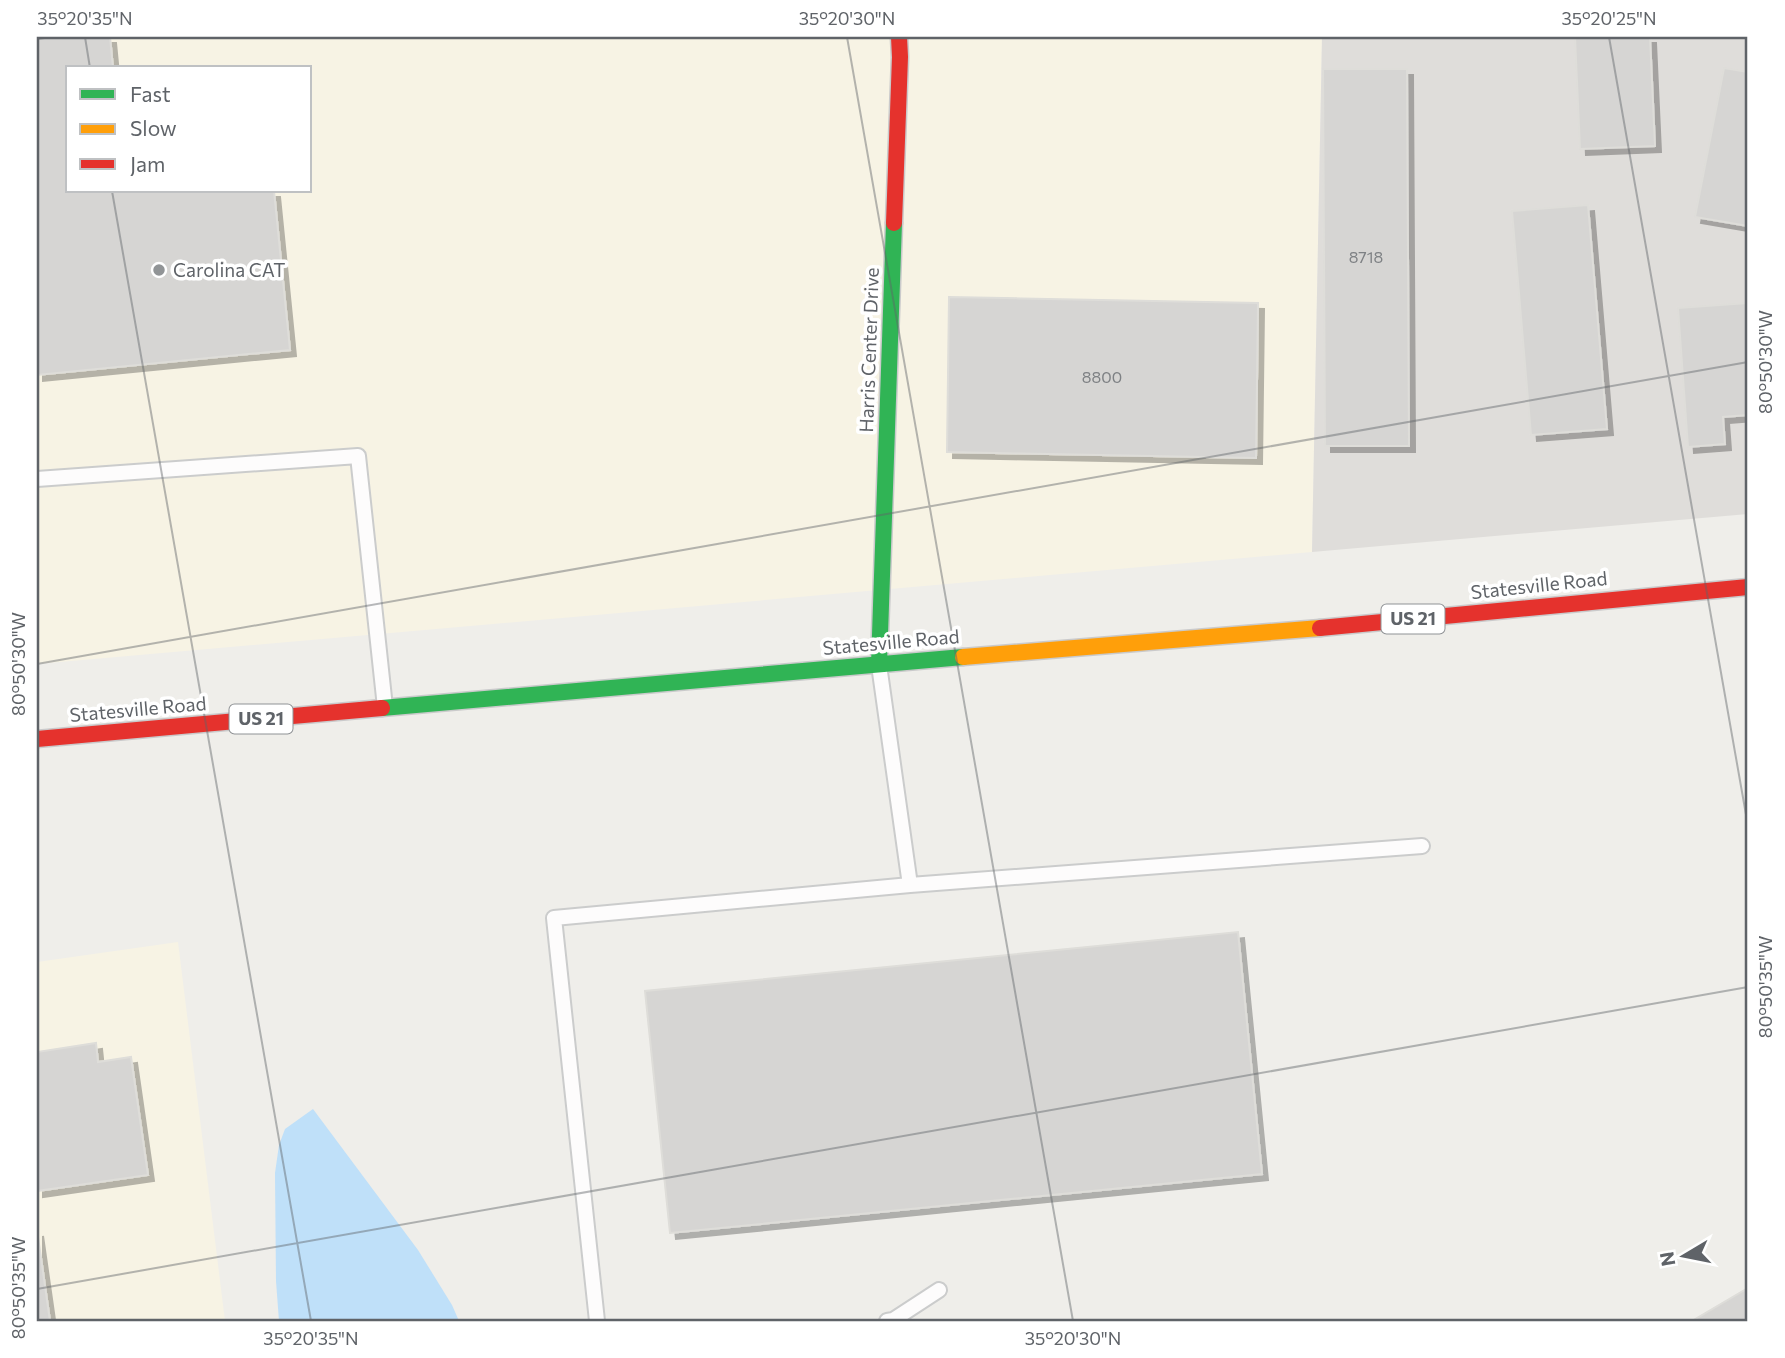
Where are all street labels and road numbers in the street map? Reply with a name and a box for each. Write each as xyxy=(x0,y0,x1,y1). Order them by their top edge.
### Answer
street label: Harris Center Drive xyxy=(854,267,883,433)
street label: Statesville Road xyxy=(1470,566,1608,603)
road number: US 21 xyxy=(1382,604,1444,634)
street label: Statesville Road xyxy=(822,624,960,659)
street label: Statesville Road xyxy=(69,691,207,726)
road number: US 21 xyxy=(230,704,292,734)

